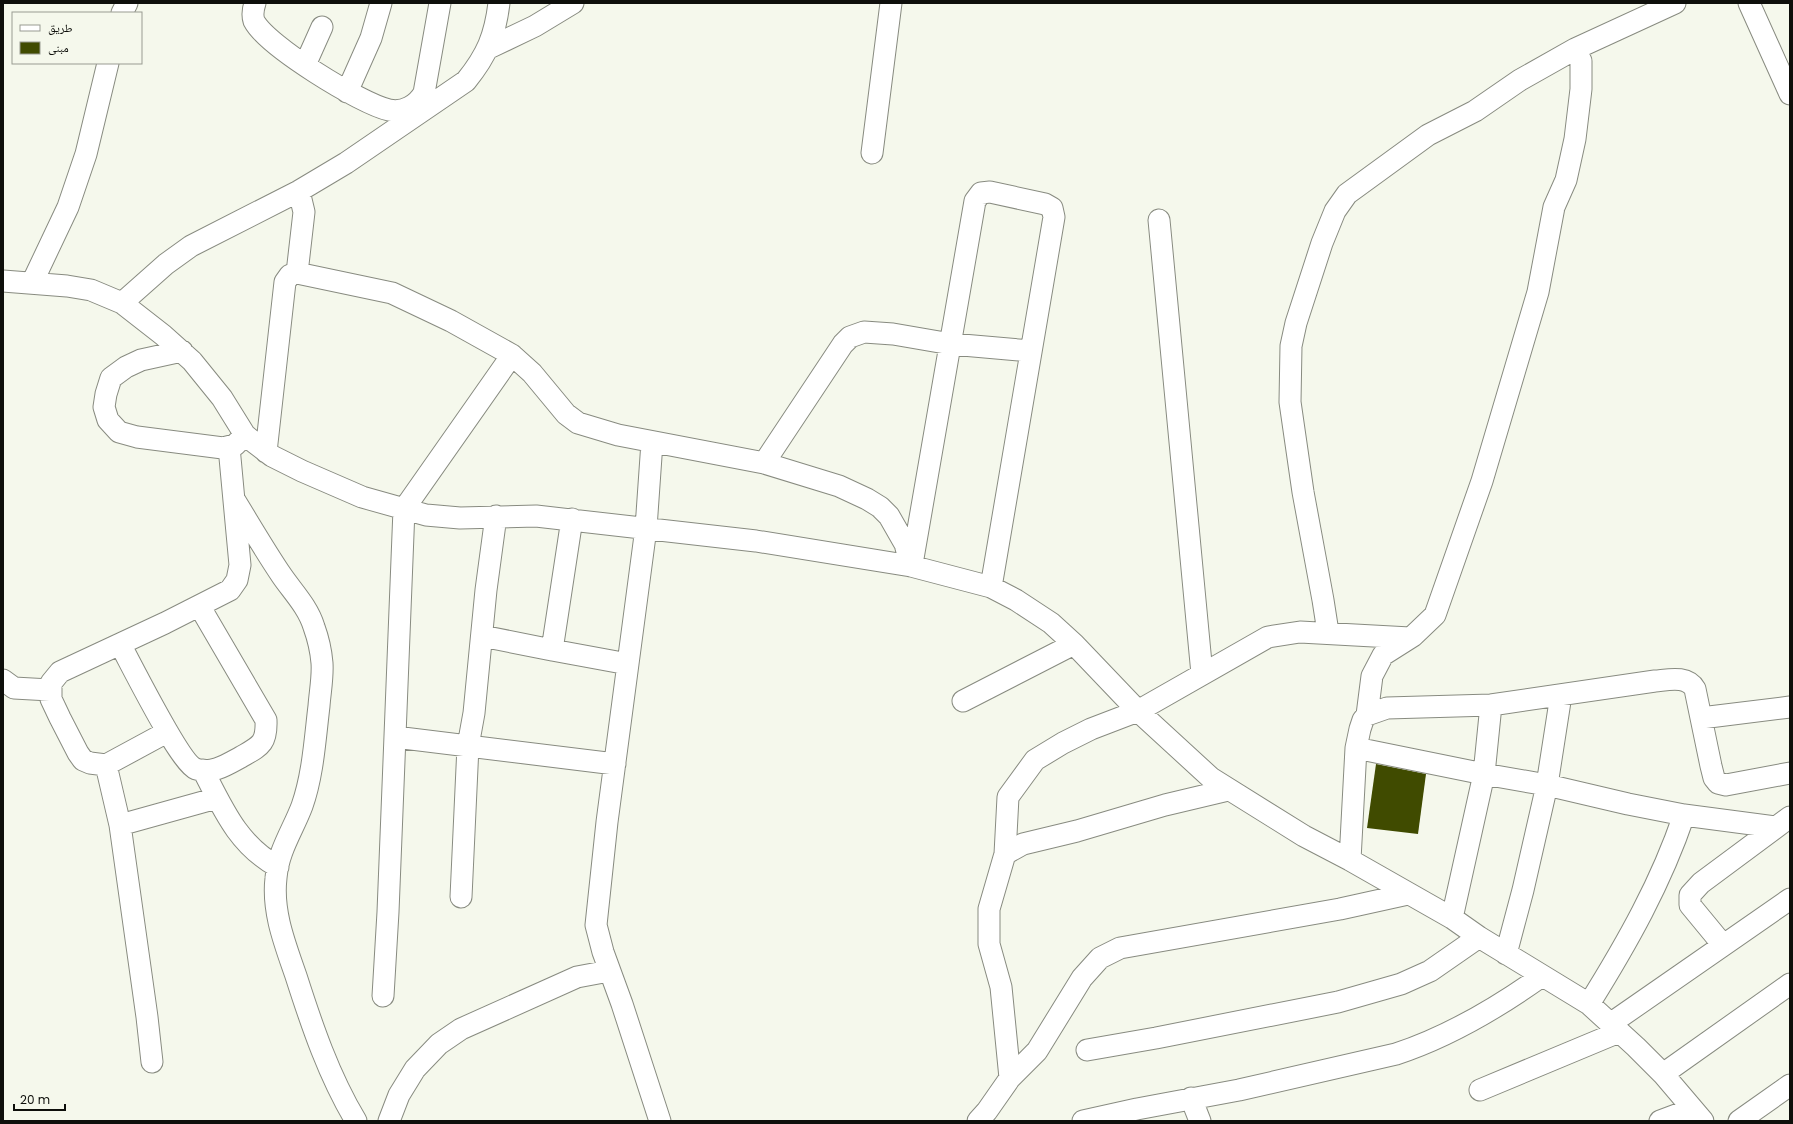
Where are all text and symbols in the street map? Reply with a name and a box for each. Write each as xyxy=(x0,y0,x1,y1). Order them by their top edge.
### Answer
legend xyxy=(12,12,142,64)
text: طريق xyxy=(48,19,73,36)
text: مبنى xyxy=(48,39,69,56)
scale bar xyxy=(14,1086,65,1112)
text: 20 m xyxy=(20,1091,50,1108)

